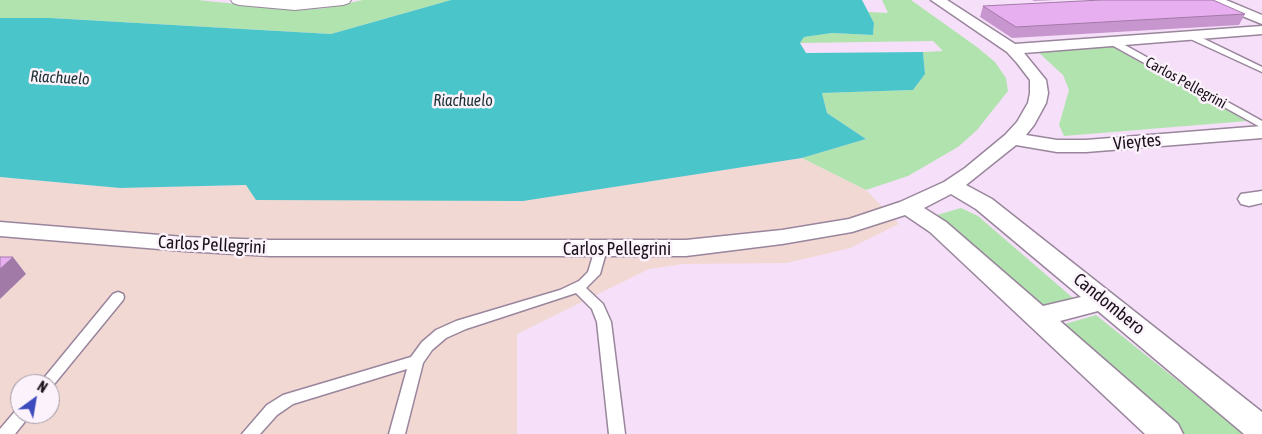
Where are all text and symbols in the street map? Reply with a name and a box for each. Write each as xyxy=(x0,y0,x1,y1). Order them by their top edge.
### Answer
street label: Carlos Pellegrini xyxy=(1142,53,1230,113)
water label: Riachuelo xyxy=(30,67,90,89)
water label: Riachuelo xyxy=(433,91,493,111)
street label: Vieytes xyxy=(1112,129,1162,155)
street label: Carlos Pellegrini xyxy=(157,231,267,259)
street label: Carlos Pellegrini xyxy=(563,238,671,260)
street label: Candombero xyxy=(1069,269,1149,339)
north arrow xyxy=(10,374,60,424)
text: N xyxy=(35,378,50,396)

